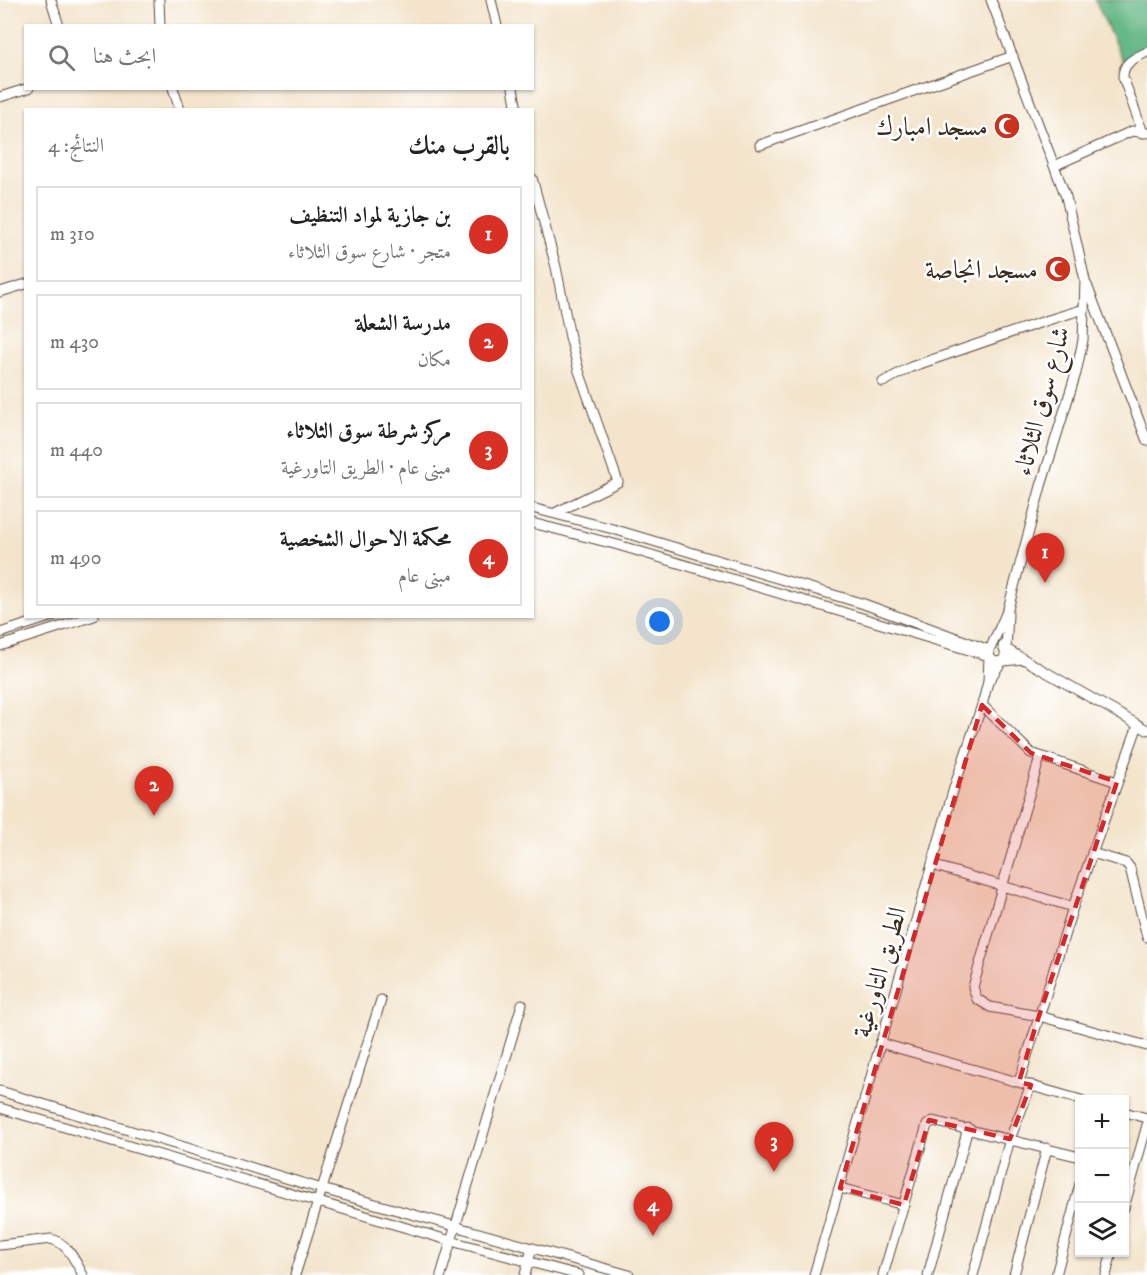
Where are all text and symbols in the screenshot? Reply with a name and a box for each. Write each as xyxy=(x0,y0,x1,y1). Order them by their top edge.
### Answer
search box xyxy=(24,24,534,90)
icon: search xyxy=(45,41,78,74)
text: ابحث هنا xyxy=(93,43,156,70)
place label: مسجد امبارك xyxy=(876,111,988,144)
mosque icon: مسجد امبارك xyxy=(992,111,1022,141)
text: بالقرب منك xyxy=(408,130,510,163)
text: النتائج: 4 xyxy=(48,134,104,159)
text: بن جازية لمواد التنظيف xyxy=(289,202,451,229)
text: 310 m xyxy=(50,222,95,247)
text: 1 xyxy=(485,222,492,247)
text: متجر · شارع سوق الثلاثاء xyxy=(288,240,451,265)
place label: مسجد انجاصة xyxy=(925,254,1038,287)
mosque icon: مسجد انجاصة xyxy=(1043,254,1073,284)
text: مدرسة الشعلة xyxy=(356,310,451,337)
street label: شارع سوق الثلاثاء xyxy=(1007,323,1082,481)
text: 430 m xyxy=(50,330,99,355)
text: 2 xyxy=(484,330,493,355)
text: مكان xyxy=(417,348,451,373)
text: مركز شرطة سوق الثلاثاء xyxy=(286,418,451,445)
text: 440 m xyxy=(50,438,103,463)
text: 3 xyxy=(485,438,492,463)
text: مبنى عام · الطريق التاورغية xyxy=(281,456,451,481)
text: محكمة الاحوال الشخصية xyxy=(280,526,451,553)
pin: 1 xyxy=(1026,534,1064,583)
text: 490 m xyxy=(50,546,102,571)
text: 4 xyxy=(483,546,494,571)
text: مبنى عام xyxy=(398,564,451,589)
your location xyxy=(645,607,674,636)
pin: 2 xyxy=(134,766,174,816)
street label: الطريق التاورغية xyxy=(846,903,915,1042)
map controls xyxy=(1075,1095,1129,1257)
button: + xyxy=(1075,1095,1129,1149)
pin: 3 xyxy=(754,1122,794,1172)
button: − xyxy=(1075,1149,1129,1203)
pin: 4 xyxy=(634,1186,672,1236)
button: layers xyxy=(1075,1203,1129,1257)

